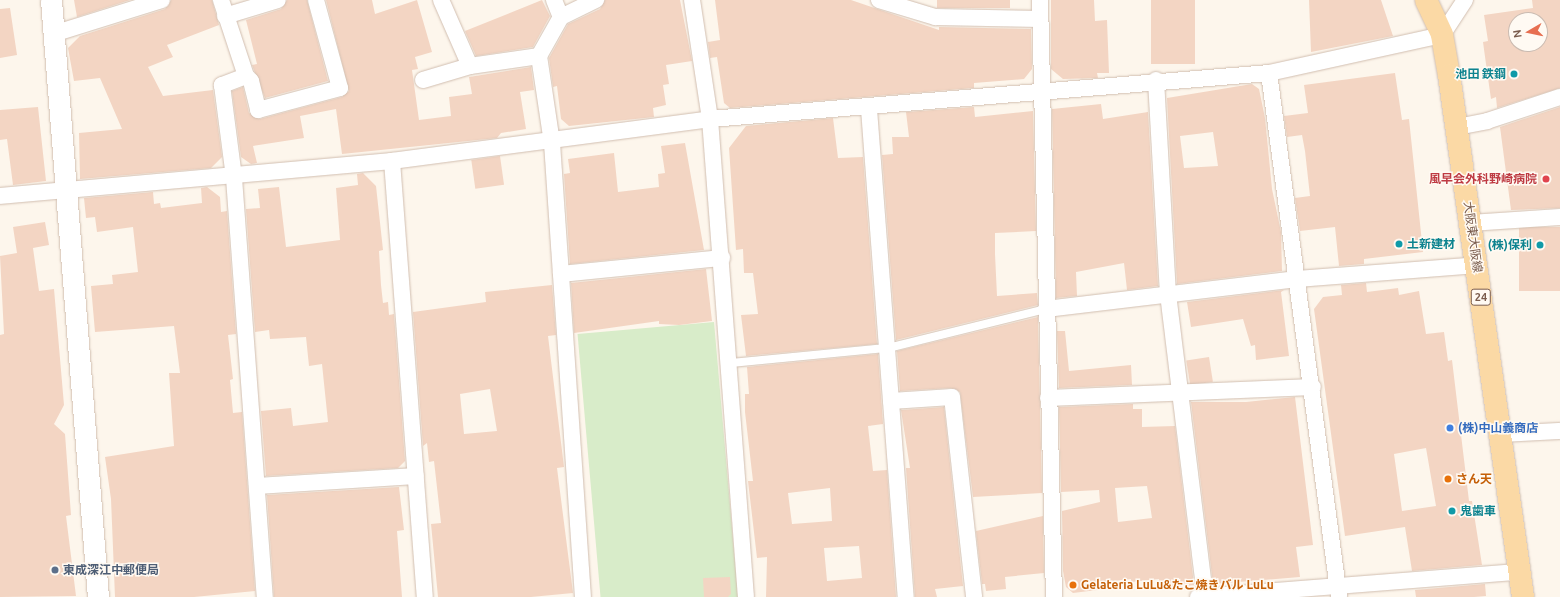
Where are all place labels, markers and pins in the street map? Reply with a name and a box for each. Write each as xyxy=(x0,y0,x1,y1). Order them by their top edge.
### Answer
place label: 池田 鉄鋼 xyxy=(1455,67,1506,81)
marker: 池田 鉄鋼 xyxy=(1509,69,1519,79)
place label: 風早会外科野崎病院 xyxy=(1429,172,1537,186)
marker: 風早会外科野崎病院 xyxy=(1540,173,1552,185)
place label: 土新建材 xyxy=(1407,237,1455,251)
place label: (株)保利 xyxy=(1488,238,1532,252)
marker: 土新建材 xyxy=(1394,239,1404,249)
marker: (株)保利 xyxy=(1535,240,1545,250)
place label: (株)中山義商店 xyxy=(1458,421,1538,435)
marker: (株)中山義商店 xyxy=(1445,423,1455,433)
place label: さん天 xyxy=(1456,472,1492,486)
marker: さん天 xyxy=(1443,474,1453,484)
place label: 鬼歯車 xyxy=(1460,504,1496,518)
marker: 鬼歯車 xyxy=(1447,506,1457,516)
place label: 東成深江中郵便局 xyxy=(63,563,159,577)
marker: 東成深江中郵便局 xyxy=(50,565,60,575)
place label: Gelateria LuLu&たこ焼きバル LuLu xyxy=(1081,578,1274,592)
marker: Gelateria LuLu&たこ焼きバル LuLu xyxy=(1068,580,1078,590)

